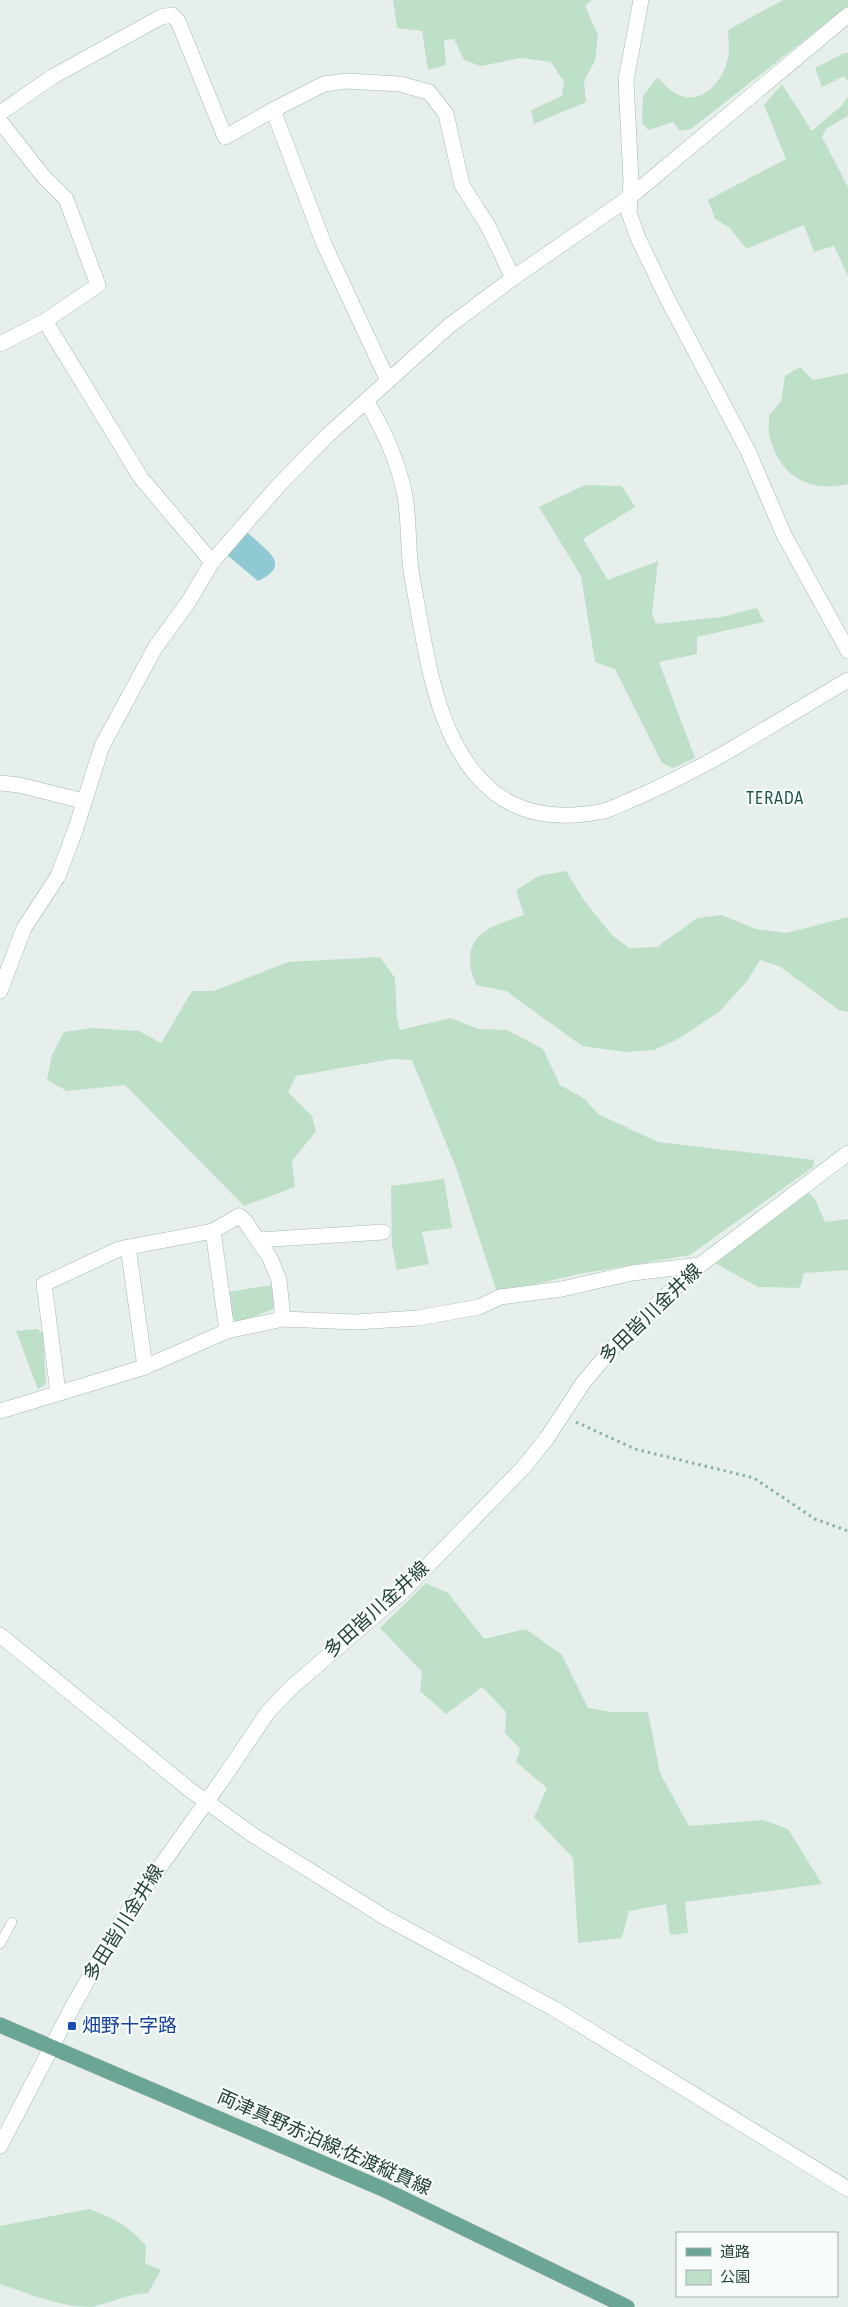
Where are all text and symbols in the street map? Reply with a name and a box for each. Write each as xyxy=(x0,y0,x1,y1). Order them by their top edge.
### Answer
district label: TERADA xyxy=(746,786,804,810)
street label: 多田皆川金井線 xyxy=(595,1260,707,1368)
street label: 多田皆川金井線 xyxy=(320,1557,434,1663)
street label: 多田皆川金井線 xyxy=(79,1861,169,1985)
place label: 畑野十字路 xyxy=(82,2015,177,2038)
marker: 畑野十字路 xyxy=(66,2020,78,2032)
street label: 両津真野赤泊線;佐渡縦貫線 xyxy=(213,2085,435,2201)
legend xyxy=(676,2232,838,2297)
text: 道路 xyxy=(720,2243,750,2262)
text: 公園 xyxy=(720,2268,750,2287)

